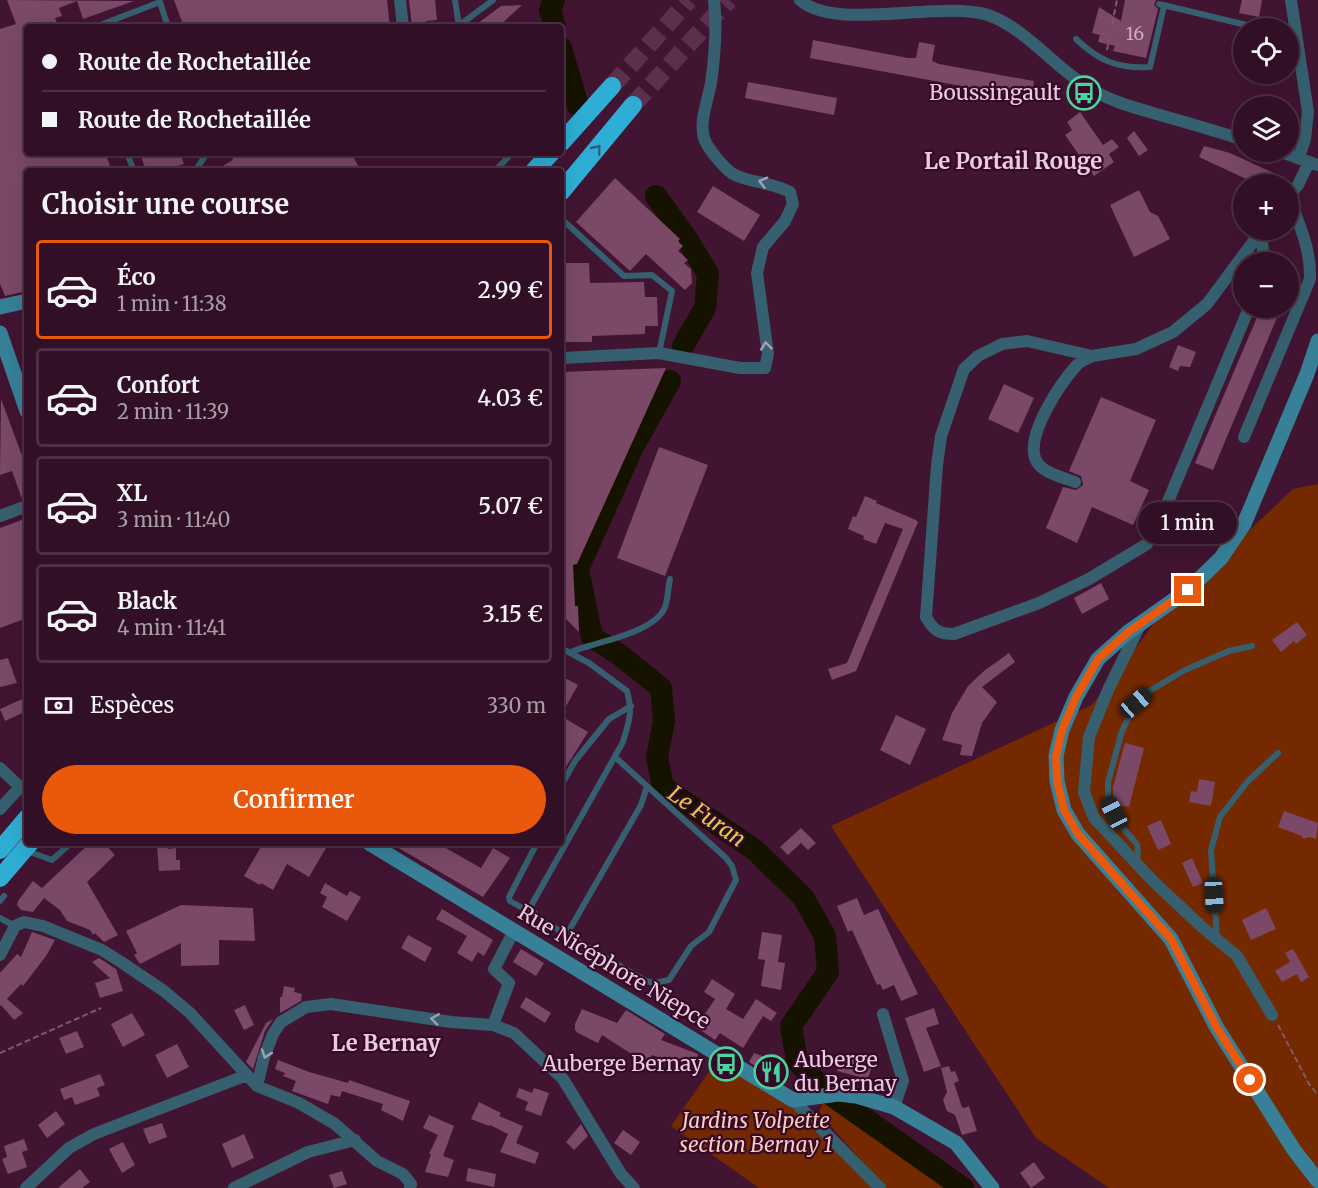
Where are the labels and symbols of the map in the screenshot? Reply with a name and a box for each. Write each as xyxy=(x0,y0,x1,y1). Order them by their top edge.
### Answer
house number: 16 xyxy=(1126,22,1144,45)
bus stop icon: Boussingault xyxy=(1066,75,1102,111)
place label: Boussingault xyxy=(929,79,1061,106)
one-way arrow xyxy=(590,144,601,155)
district label: Le Portail Rouge xyxy=(924,147,1102,175)
one-way arrow xyxy=(758,177,768,190)
one-way arrow xyxy=(761,342,773,351)
callout: 1 min xyxy=(1138,503,1238,545)
route end xyxy=(1174,576,1201,603)
car xyxy=(1117,684,1155,722)
water label: Le Furan xyxy=(663,779,751,853)
car xyxy=(1098,793,1130,833)
car xyxy=(1204,877,1224,913)
street label: Rue Nicéphore Niepce xyxy=(513,898,715,1035)
one-way arrow xyxy=(430,1014,440,1026)
district label: Le Bernay xyxy=(331,1029,442,1057)
bus stop icon: Auberge Bernay xyxy=(708,1046,744,1082)
place label: Auberge du Bernay xyxy=(793,1046,898,1097)
one-way arrow xyxy=(260,1048,273,1059)
place label: Auberge Bernay xyxy=(541,1050,704,1077)
restaurant icon: Auberge du Bernay xyxy=(753,1054,789,1090)
route start xyxy=(1236,1066,1263,1093)
park label: Jardins Volpette section Bernay 1 xyxy=(679,1107,833,1158)

